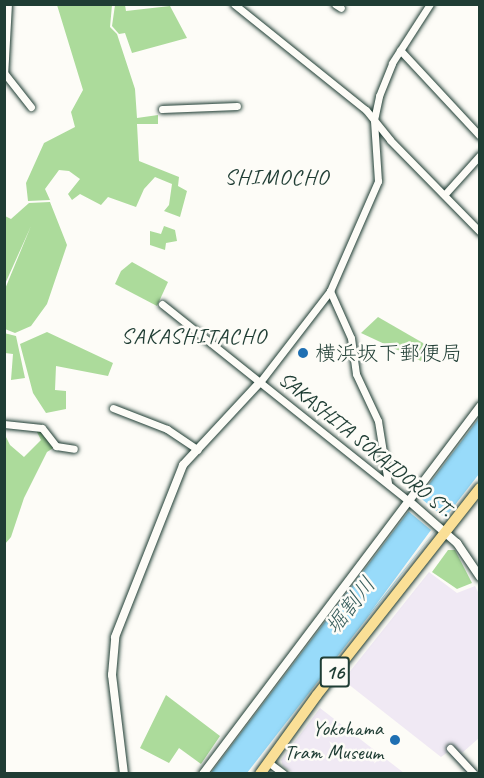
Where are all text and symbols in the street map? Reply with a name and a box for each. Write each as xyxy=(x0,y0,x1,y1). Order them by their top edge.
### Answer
district label: SHIMOCHO xyxy=(225,165,329,191)
district label: SAKASHITACHO xyxy=(121,324,267,350)
place label: 横浜坂下郵便局 xyxy=(315,340,462,366)
marker: 横浜坂下郵便局 xyxy=(296,346,310,360)
street label: SAKASHITA SOKAIDORO ST. xyxy=(273,366,459,522)
water label: 堀割川 xyxy=(320,572,382,640)
road number: 16 xyxy=(318,655,352,689)
place label: Yokohama Tram Museum xyxy=(283,715,383,765)
marker: Yokohama Tram Museum xyxy=(388,733,402,747)

